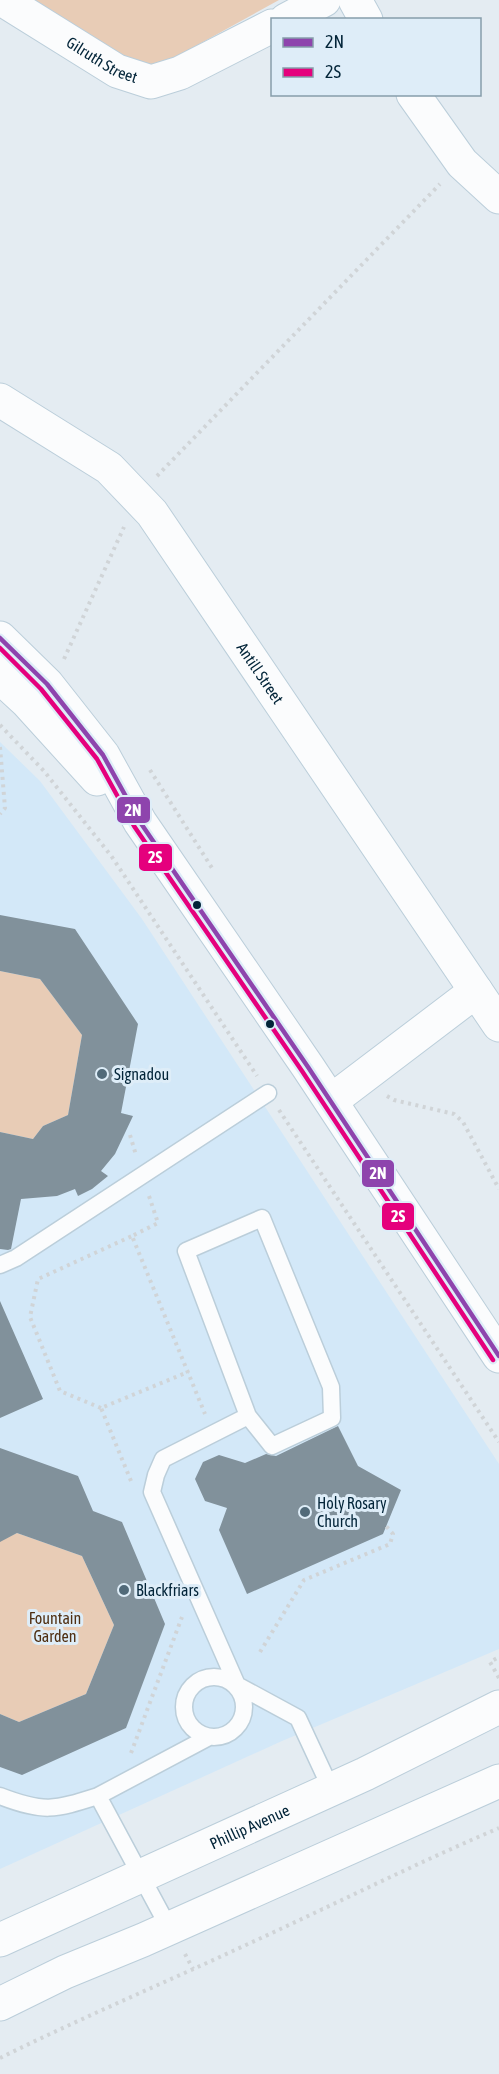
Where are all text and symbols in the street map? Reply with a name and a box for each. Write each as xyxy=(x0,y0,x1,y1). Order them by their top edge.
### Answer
legend xyxy=(271,18,481,96)
text: 2N xyxy=(325,31,344,52)
street label: Gilruth Street xyxy=(63,33,140,86)
text: 2S xyxy=(325,61,341,82)
street label: Antill Street xyxy=(233,639,288,707)
line badge: 2N xyxy=(116,796,151,824)
text: 2N xyxy=(125,801,141,819)
line badge: 2S xyxy=(138,843,173,872)
text: 2S xyxy=(148,848,162,866)
unlabelled marker xyxy=(191,899,203,911)
unlabelled marker xyxy=(264,1018,276,1030)
place label: Signadou xyxy=(114,1065,169,1084)
marker: Signadou xyxy=(95,1067,109,1081)
line badge: 2N xyxy=(361,1159,395,1188)
text: 2N xyxy=(370,1164,386,1182)
line badge: 2S xyxy=(381,1202,415,1231)
text: 2S xyxy=(391,1207,405,1225)
place label: Holy Rosary Church xyxy=(317,1494,387,1530)
marker: Holy Rosary Church xyxy=(298,1505,312,1519)
place label: Blackfriars xyxy=(136,1581,199,1599)
marker: Blackfriars xyxy=(117,1583,131,1597)
park label: Fountain Garden xyxy=(29,1609,81,1645)
street label: Phillip Avenue xyxy=(207,1801,292,1852)

